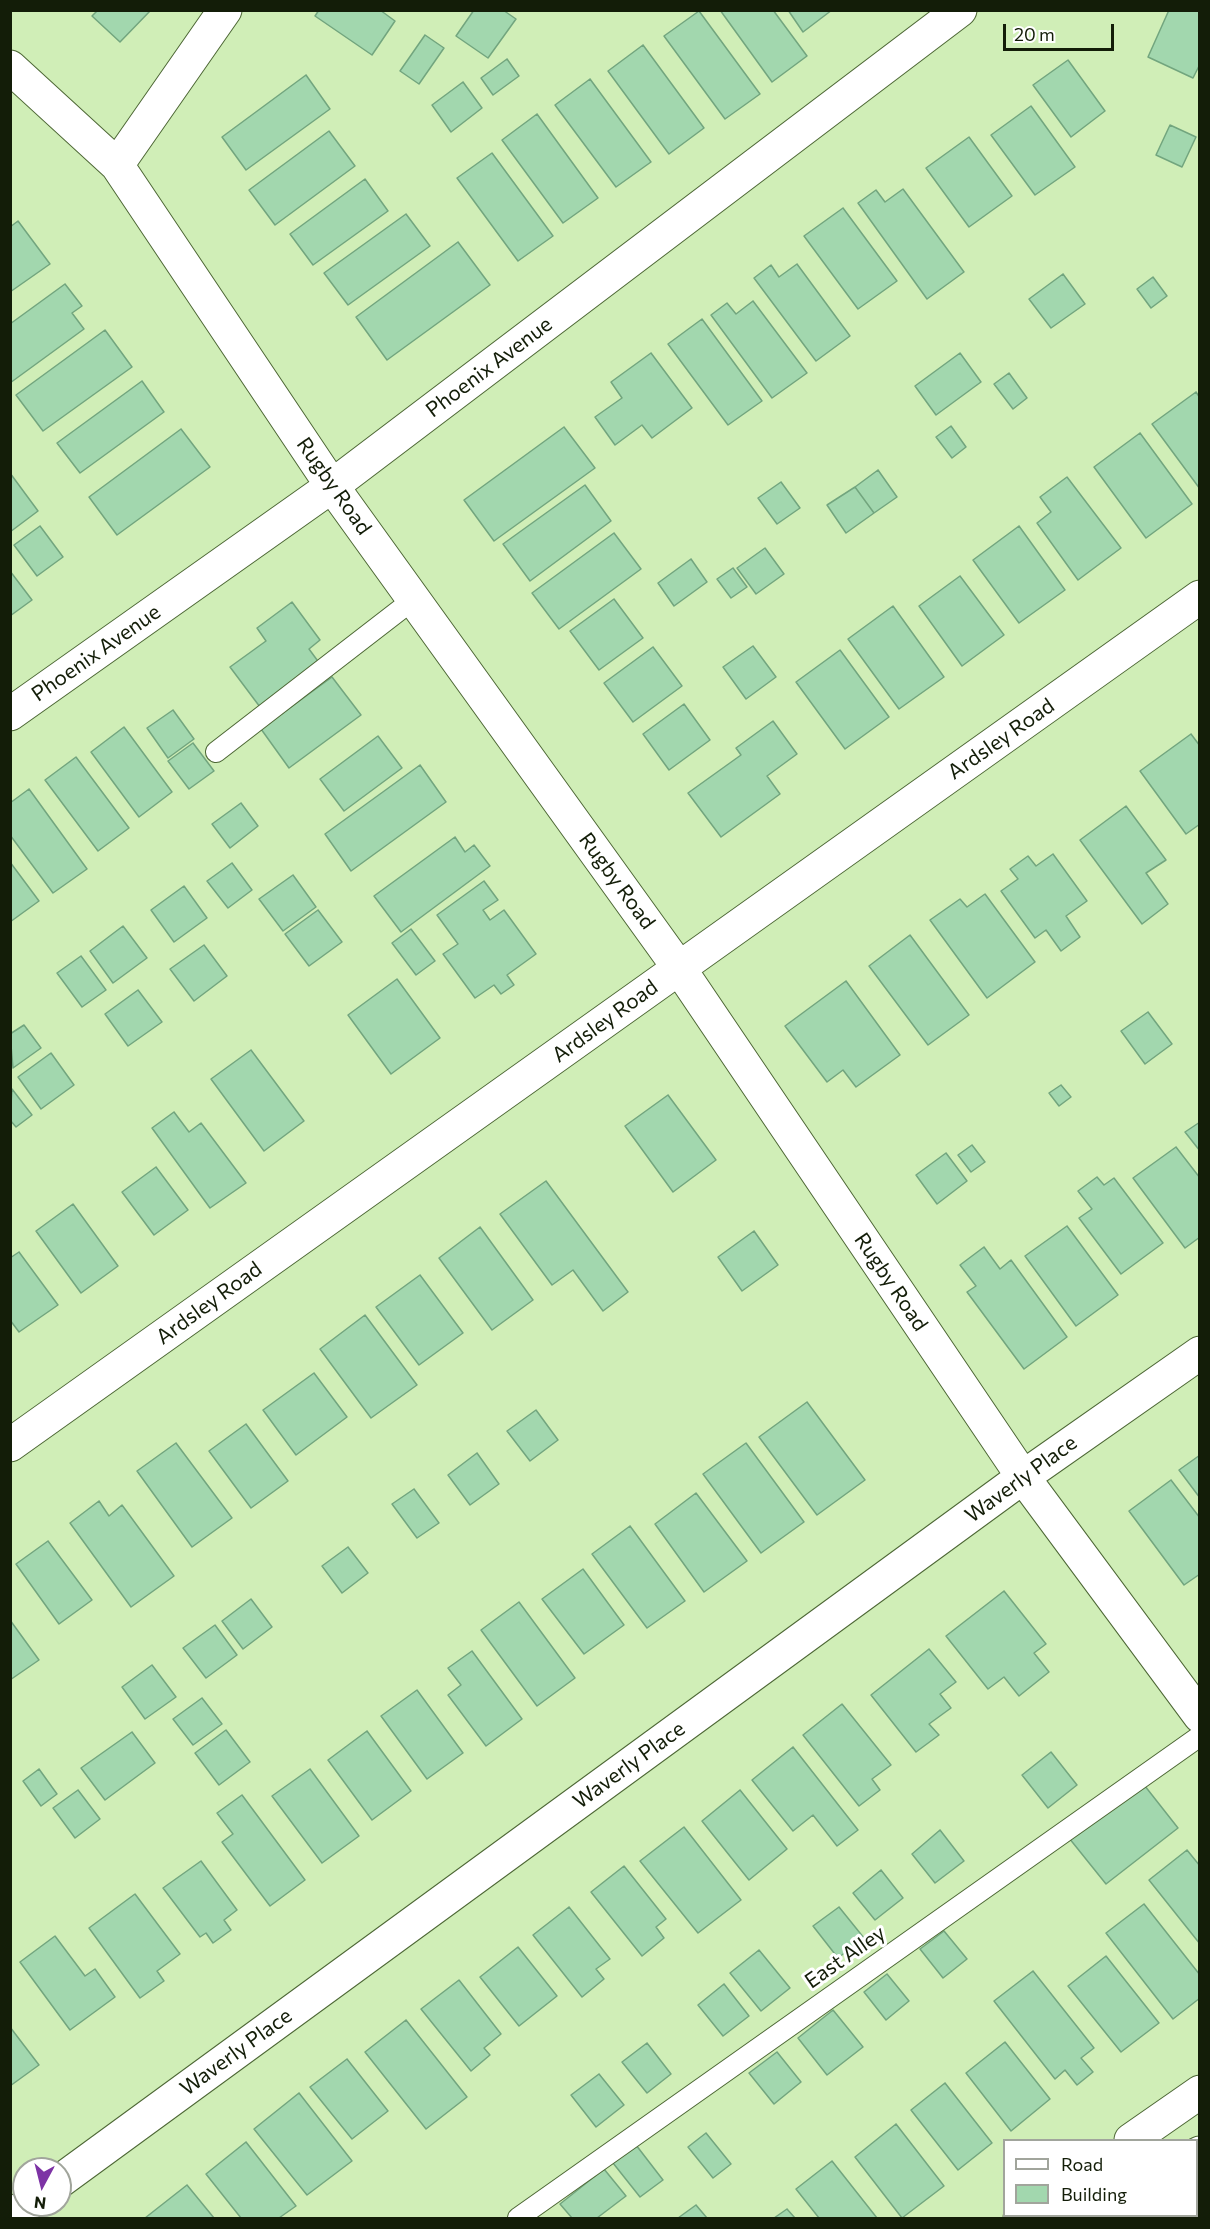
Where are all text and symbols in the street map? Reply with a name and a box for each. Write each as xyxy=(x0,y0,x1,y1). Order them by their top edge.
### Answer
scale bar xyxy=(1006,12,1117,50)
text: 20 m xyxy=(1014,23,1055,45)
street label: Phoenix Avenue xyxy=(421,311,557,423)
street label: Rugby Road xyxy=(291,432,377,540)
street label: Phoenix Avenue xyxy=(27,599,165,707)
street label: Ardsley Road xyxy=(943,693,1059,785)
street label: Rugby Road xyxy=(574,828,660,934)
street label: Ardsley Road xyxy=(547,974,663,1068)
street label: Rugby Road xyxy=(849,1228,933,1336)
street label: Ardsley Road xyxy=(151,1256,267,1350)
street label: Waverly Place xyxy=(960,1430,1082,1528)
street label: Waverly Place xyxy=(568,1716,690,1814)
street label: East Alley xyxy=(800,1920,890,1994)
street label: Waverly Place xyxy=(175,2003,297,2101)
legend xyxy=(1003,2139,1198,2217)
text: Road xyxy=(1061,2153,1103,2175)
north arrow xyxy=(12,2157,72,2217)
text: Building xyxy=(1061,2183,1127,2205)
text: N xyxy=(33,2193,47,2214)

